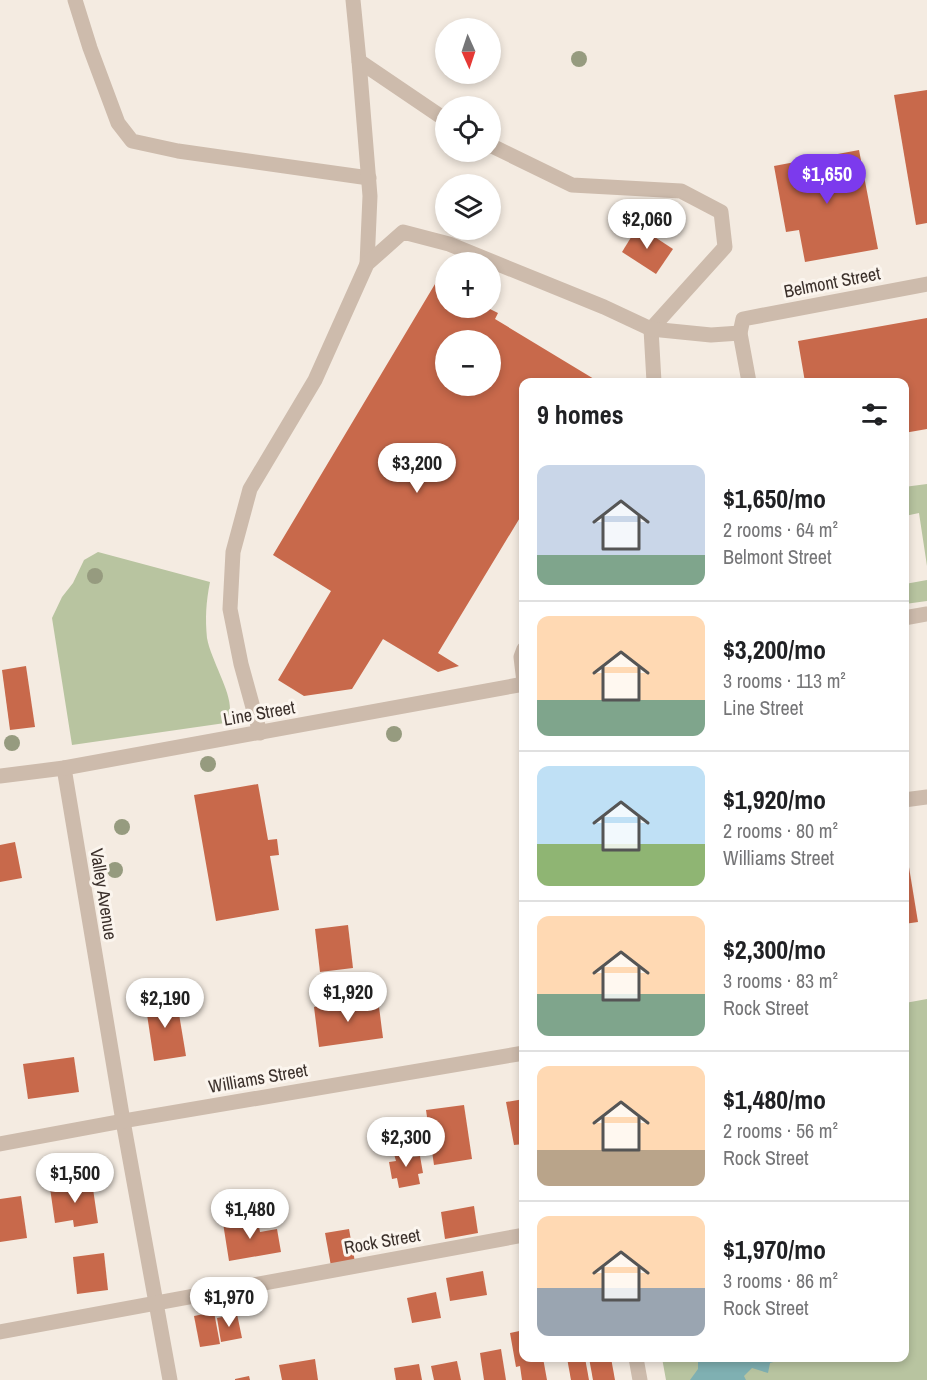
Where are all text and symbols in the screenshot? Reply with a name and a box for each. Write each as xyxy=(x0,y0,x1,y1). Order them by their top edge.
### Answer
north arrow xyxy=(435,18,501,84)
map controls xyxy=(435,18,501,396)
button: locate xyxy=(435,96,501,162)
pin: $1,650 xyxy=(778,154,876,205)
text: $1,650 xyxy=(802,160,852,187)
button: layers xyxy=(435,174,501,240)
pin: $2,060 xyxy=(598,199,696,250)
text: $2,060 xyxy=(622,205,672,232)
button: + xyxy=(435,252,501,318)
street label: Belmont Street xyxy=(782,260,882,304)
button: − xyxy=(435,330,501,396)
text: 9 homes xyxy=(537,397,624,432)
icon: filters xyxy=(858,398,891,431)
pin: $3,200 xyxy=(368,443,466,494)
text: $3,200 xyxy=(392,449,442,476)
text: $1,650/mo xyxy=(723,481,826,516)
icon: home xyxy=(585,489,657,561)
text: 2 rooms · 64 m² xyxy=(723,516,838,543)
text: Belmont Street xyxy=(723,543,831,570)
text: $3,200/mo xyxy=(723,632,826,667)
icon: home xyxy=(585,640,657,712)
text: 3 rooms · 113 m² xyxy=(723,667,846,694)
street label: Line Street xyxy=(221,694,297,732)
text: Line Street xyxy=(723,694,803,721)
text: $1,920/mo xyxy=(723,782,826,817)
icon: home xyxy=(585,790,657,862)
text: 2 rooms · 80 m² xyxy=(723,817,838,844)
text: Williams Street xyxy=(723,844,834,871)
street label: Valley Avenue xyxy=(84,847,124,941)
text: $2,300/mo xyxy=(723,932,826,967)
icon: home xyxy=(585,940,657,1012)
text: 3 rooms · 83 m² xyxy=(723,967,838,994)
pin: $1,920 xyxy=(299,972,397,1023)
pin: $2,190 xyxy=(116,978,214,1029)
text: $1,920 xyxy=(323,978,373,1005)
text: $2,190 xyxy=(140,984,190,1011)
text: Rock Street xyxy=(723,994,809,1021)
street label: Williams Street xyxy=(207,1057,309,1099)
text: $1,480/mo xyxy=(723,1082,826,1117)
icon: home xyxy=(585,1090,657,1162)
pin: $2,300 xyxy=(357,1117,455,1168)
text: 2 rooms · 56 m² xyxy=(723,1117,838,1144)
text: $2,300 xyxy=(381,1123,431,1150)
text: Rock Street xyxy=(723,1144,809,1171)
pin: $1,500 xyxy=(26,1153,124,1204)
text: $1,500 xyxy=(50,1159,100,1186)
pin: $1,480 xyxy=(201,1189,299,1240)
text: $1,480 xyxy=(225,1195,275,1222)
street label: Rock Street xyxy=(342,1222,422,1260)
text: $1,970/mo xyxy=(723,1232,826,1267)
icon: home xyxy=(585,1240,657,1312)
text: 3 rooms · 86 m² xyxy=(723,1267,838,1294)
pin: $1,970 xyxy=(180,1277,278,1328)
text: $1,970 xyxy=(204,1283,254,1310)
text: Rock Street xyxy=(723,1294,809,1321)

